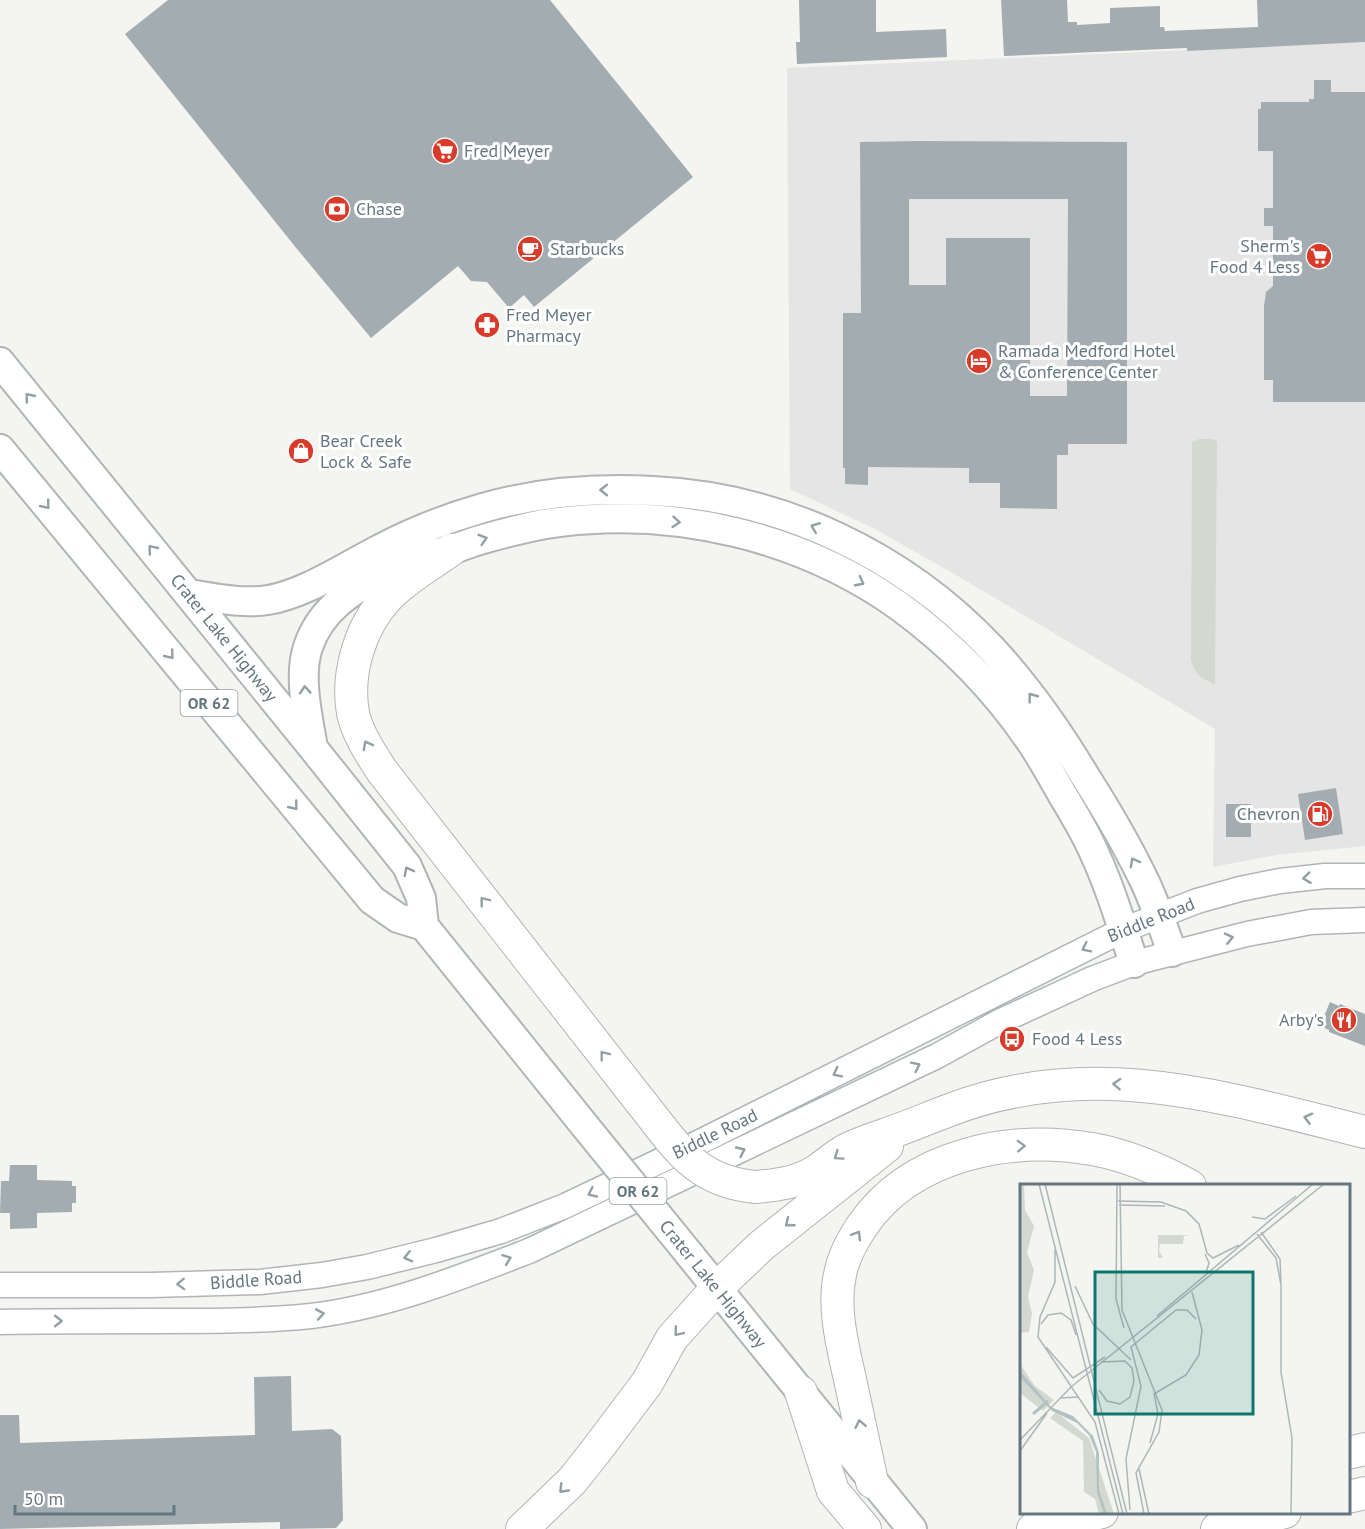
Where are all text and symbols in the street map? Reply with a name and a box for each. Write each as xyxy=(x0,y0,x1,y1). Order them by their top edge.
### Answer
supermarket icon: Fred Meyer xyxy=(430,136,460,166)
place label: Fred Meyer xyxy=(464,139,550,162)
bank icon: Chase xyxy=(322,194,352,224)
place label: Chase xyxy=(356,197,402,220)
cafe icon: Starbucks xyxy=(515,234,545,264)
place label: Sherm's Food 4 Less xyxy=(1210,234,1300,278)
place label: Starbucks xyxy=(550,237,624,260)
supermarket icon: Sherm's Food 4 Less xyxy=(1304,241,1334,271)
place label: Fred Meyer Pharmacy xyxy=(506,303,592,347)
pharmacy icon: Fred Meyer Pharmacy xyxy=(472,310,502,340)
place label: Ramada Medford Hotel & Conference Center xyxy=(998,339,1176,383)
hotel icon: Ramada Medford Hotel & Conference Center xyxy=(964,346,994,376)
one-way arrow xyxy=(25,393,36,404)
place label: Bear Creek Lock & Safe xyxy=(320,429,412,473)
shop icon: Bear Creek Lock & Safe xyxy=(286,436,316,466)
one-way arrow xyxy=(599,484,608,496)
one-way arrow xyxy=(39,498,50,509)
one-way arrow xyxy=(671,515,680,528)
one-way arrow xyxy=(810,522,821,534)
one-way arrow xyxy=(477,534,488,546)
one-way arrow xyxy=(148,545,159,556)
street label: Crater Lake Highway xyxy=(166,569,283,707)
one-way arrow xyxy=(854,575,864,586)
one-way arrow xyxy=(163,648,174,659)
one-way arrow xyxy=(298,685,311,694)
road number: OR 62 xyxy=(180,690,238,716)
one-way arrow xyxy=(1028,692,1039,703)
one-way arrow xyxy=(363,741,374,751)
one-way arrow xyxy=(287,799,298,810)
fuel station icon: Chevron xyxy=(1305,799,1335,829)
place label: Chevron xyxy=(1237,802,1300,825)
one-way arrow xyxy=(1130,858,1141,868)
one-way arrow xyxy=(404,866,415,877)
one-way arrow xyxy=(1302,871,1311,884)
street label: Biddle Road xyxy=(1104,892,1198,947)
one-way arrow xyxy=(480,897,491,908)
one-way arrow xyxy=(1224,933,1234,946)
one-way arrow xyxy=(1081,940,1092,952)
restaurant icon: Arby's xyxy=(1329,1005,1359,1035)
place label: Arby's xyxy=(1279,1008,1324,1031)
bus stop icon: Food 4 Less xyxy=(997,1024,1027,1054)
place label: Food 4 Less xyxy=(1032,1027,1122,1050)
one-way arrow xyxy=(600,1050,611,1061)
one-way arrow xyxy=(910,1062,921,1073)
one-way arrow xyxy=(832,1066,843,1077)
one-way arrow xyxy=(1112,1078,1121,1091)
street label: Biddle Road xyxy=(668,1103,761,1164)
one-way arrow xyxy=(1303,1113,1313,1126)
one-way arrow xyxy=(1016,1140,1025,1153)
one-way arrow xyxy=(734,1146,745,1158)
one-way arrow xyxy=(833,1149,844,1160)
road number: OR 62 xyxy=(610,1178,666,1204)
inset map xyxy=(1020,1184,1350,1514)
one-way arrow xyxy=(587,1185,598,1197)
street label: Crater Lake Highway xyxy=(655,1215,772,1353)
one-way arrow xyxy=(785,1216,796,1227)
one-way arrow xyxy=(849,1231,860,1242)
one-way arrow xyxy=(403,1249,413,1262)
one-way arrow xyxy=(501,1254,511,1267)
street label: Biddle Road xyxy=(209,1265,303,1294)
one-way arrow xyxy=(176,1278,185,1291)
one-way arrow xyxy=(315,1308,325,1321)
one-way arrow xyxy=(54,1315,63,1327)
one-way arrow xyxy=(674,1325,685,1336)
one-way arrow xyxy=(854,1420,867,1430)
scale bar xyxy=(15,1478,174,1516)
one-way arrow xyxy=(560,1482,571,1493)
text: 50 m xyxy=(24,1487,63,1510)

